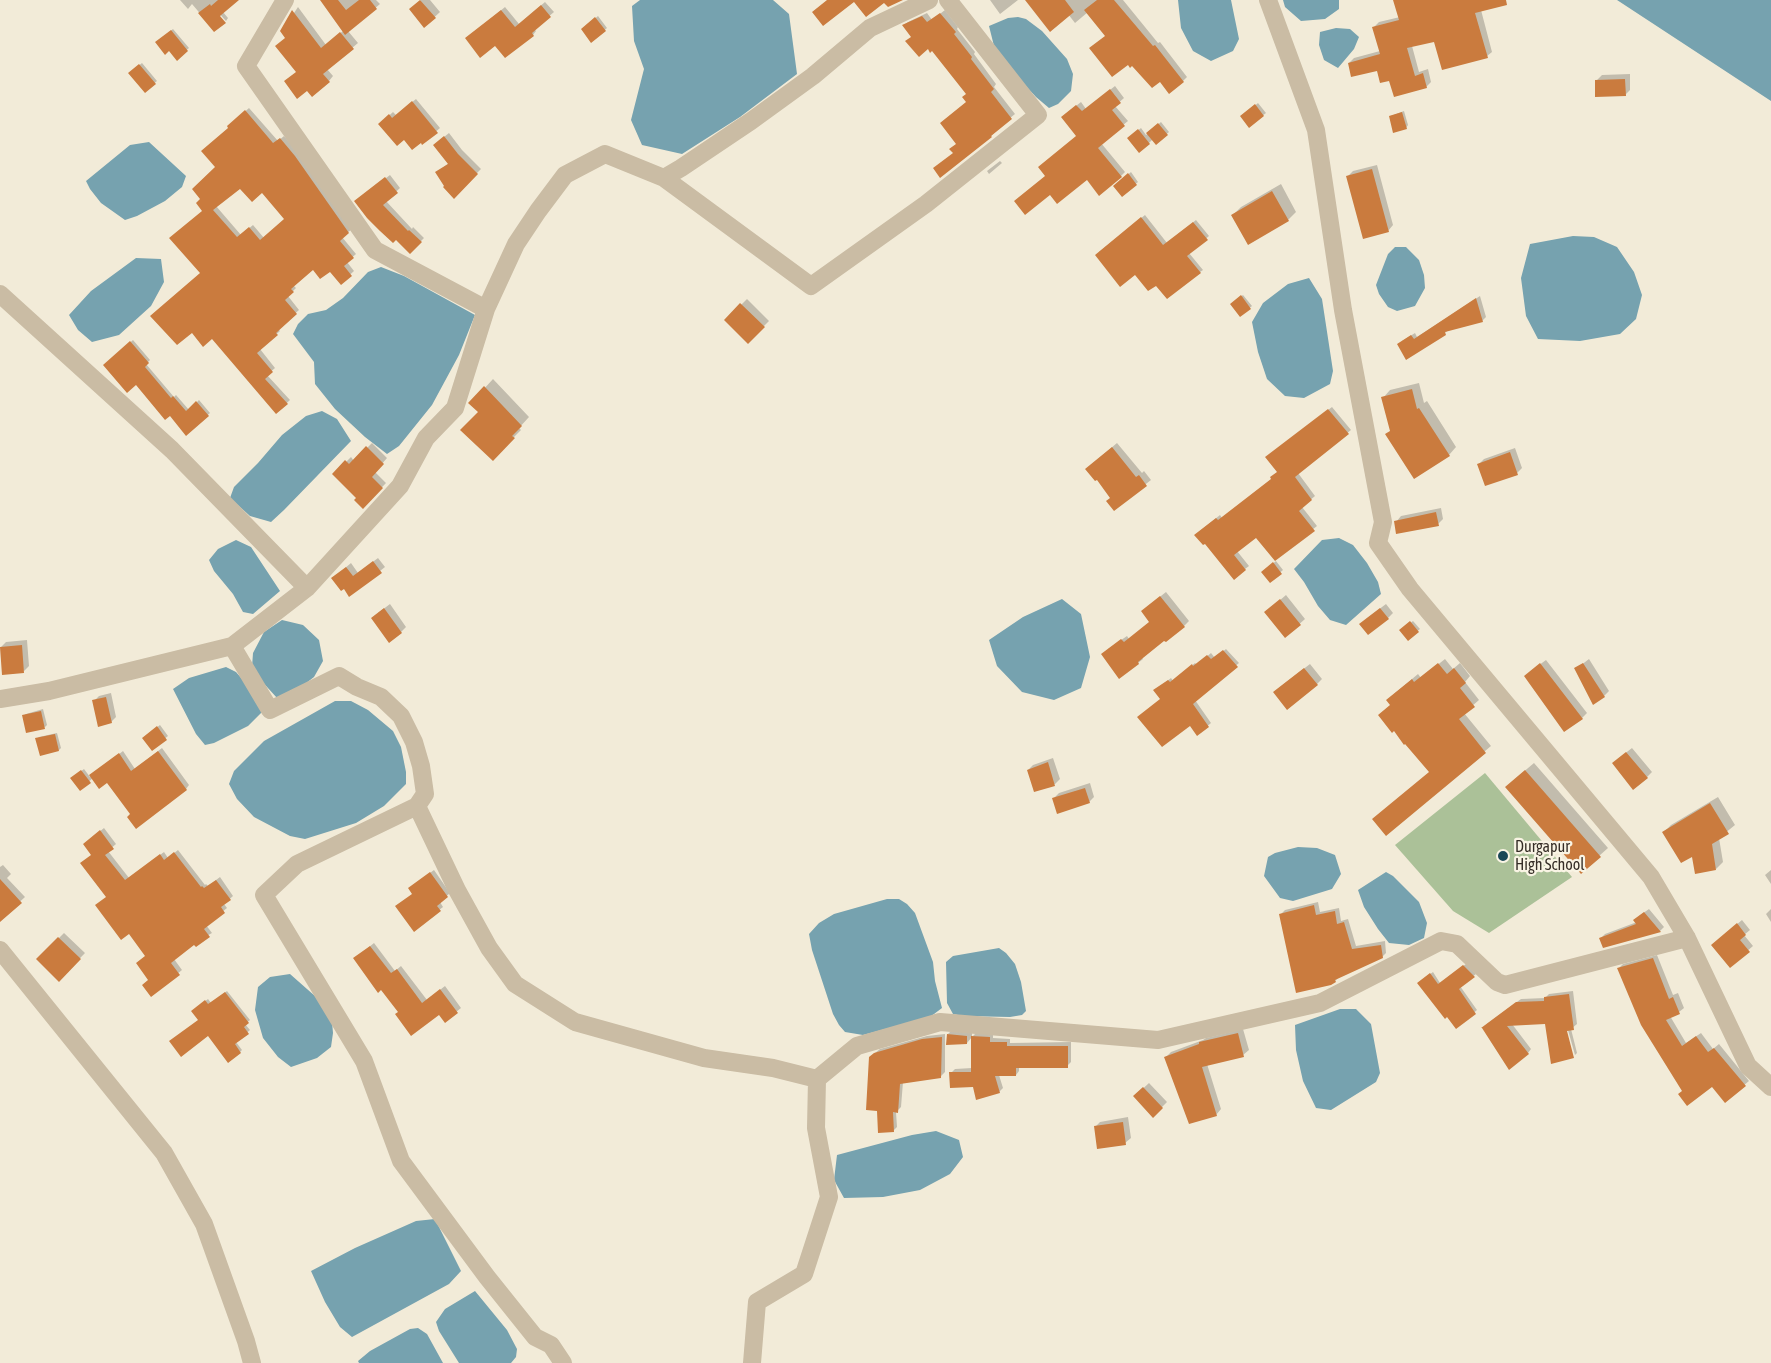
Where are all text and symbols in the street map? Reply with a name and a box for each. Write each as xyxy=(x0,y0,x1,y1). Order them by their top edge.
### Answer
place label: Durgapur High School xyxy=(1515,837,1584,875)
marker: Durgapur High School xyxy=(1496,849,1510,863)

